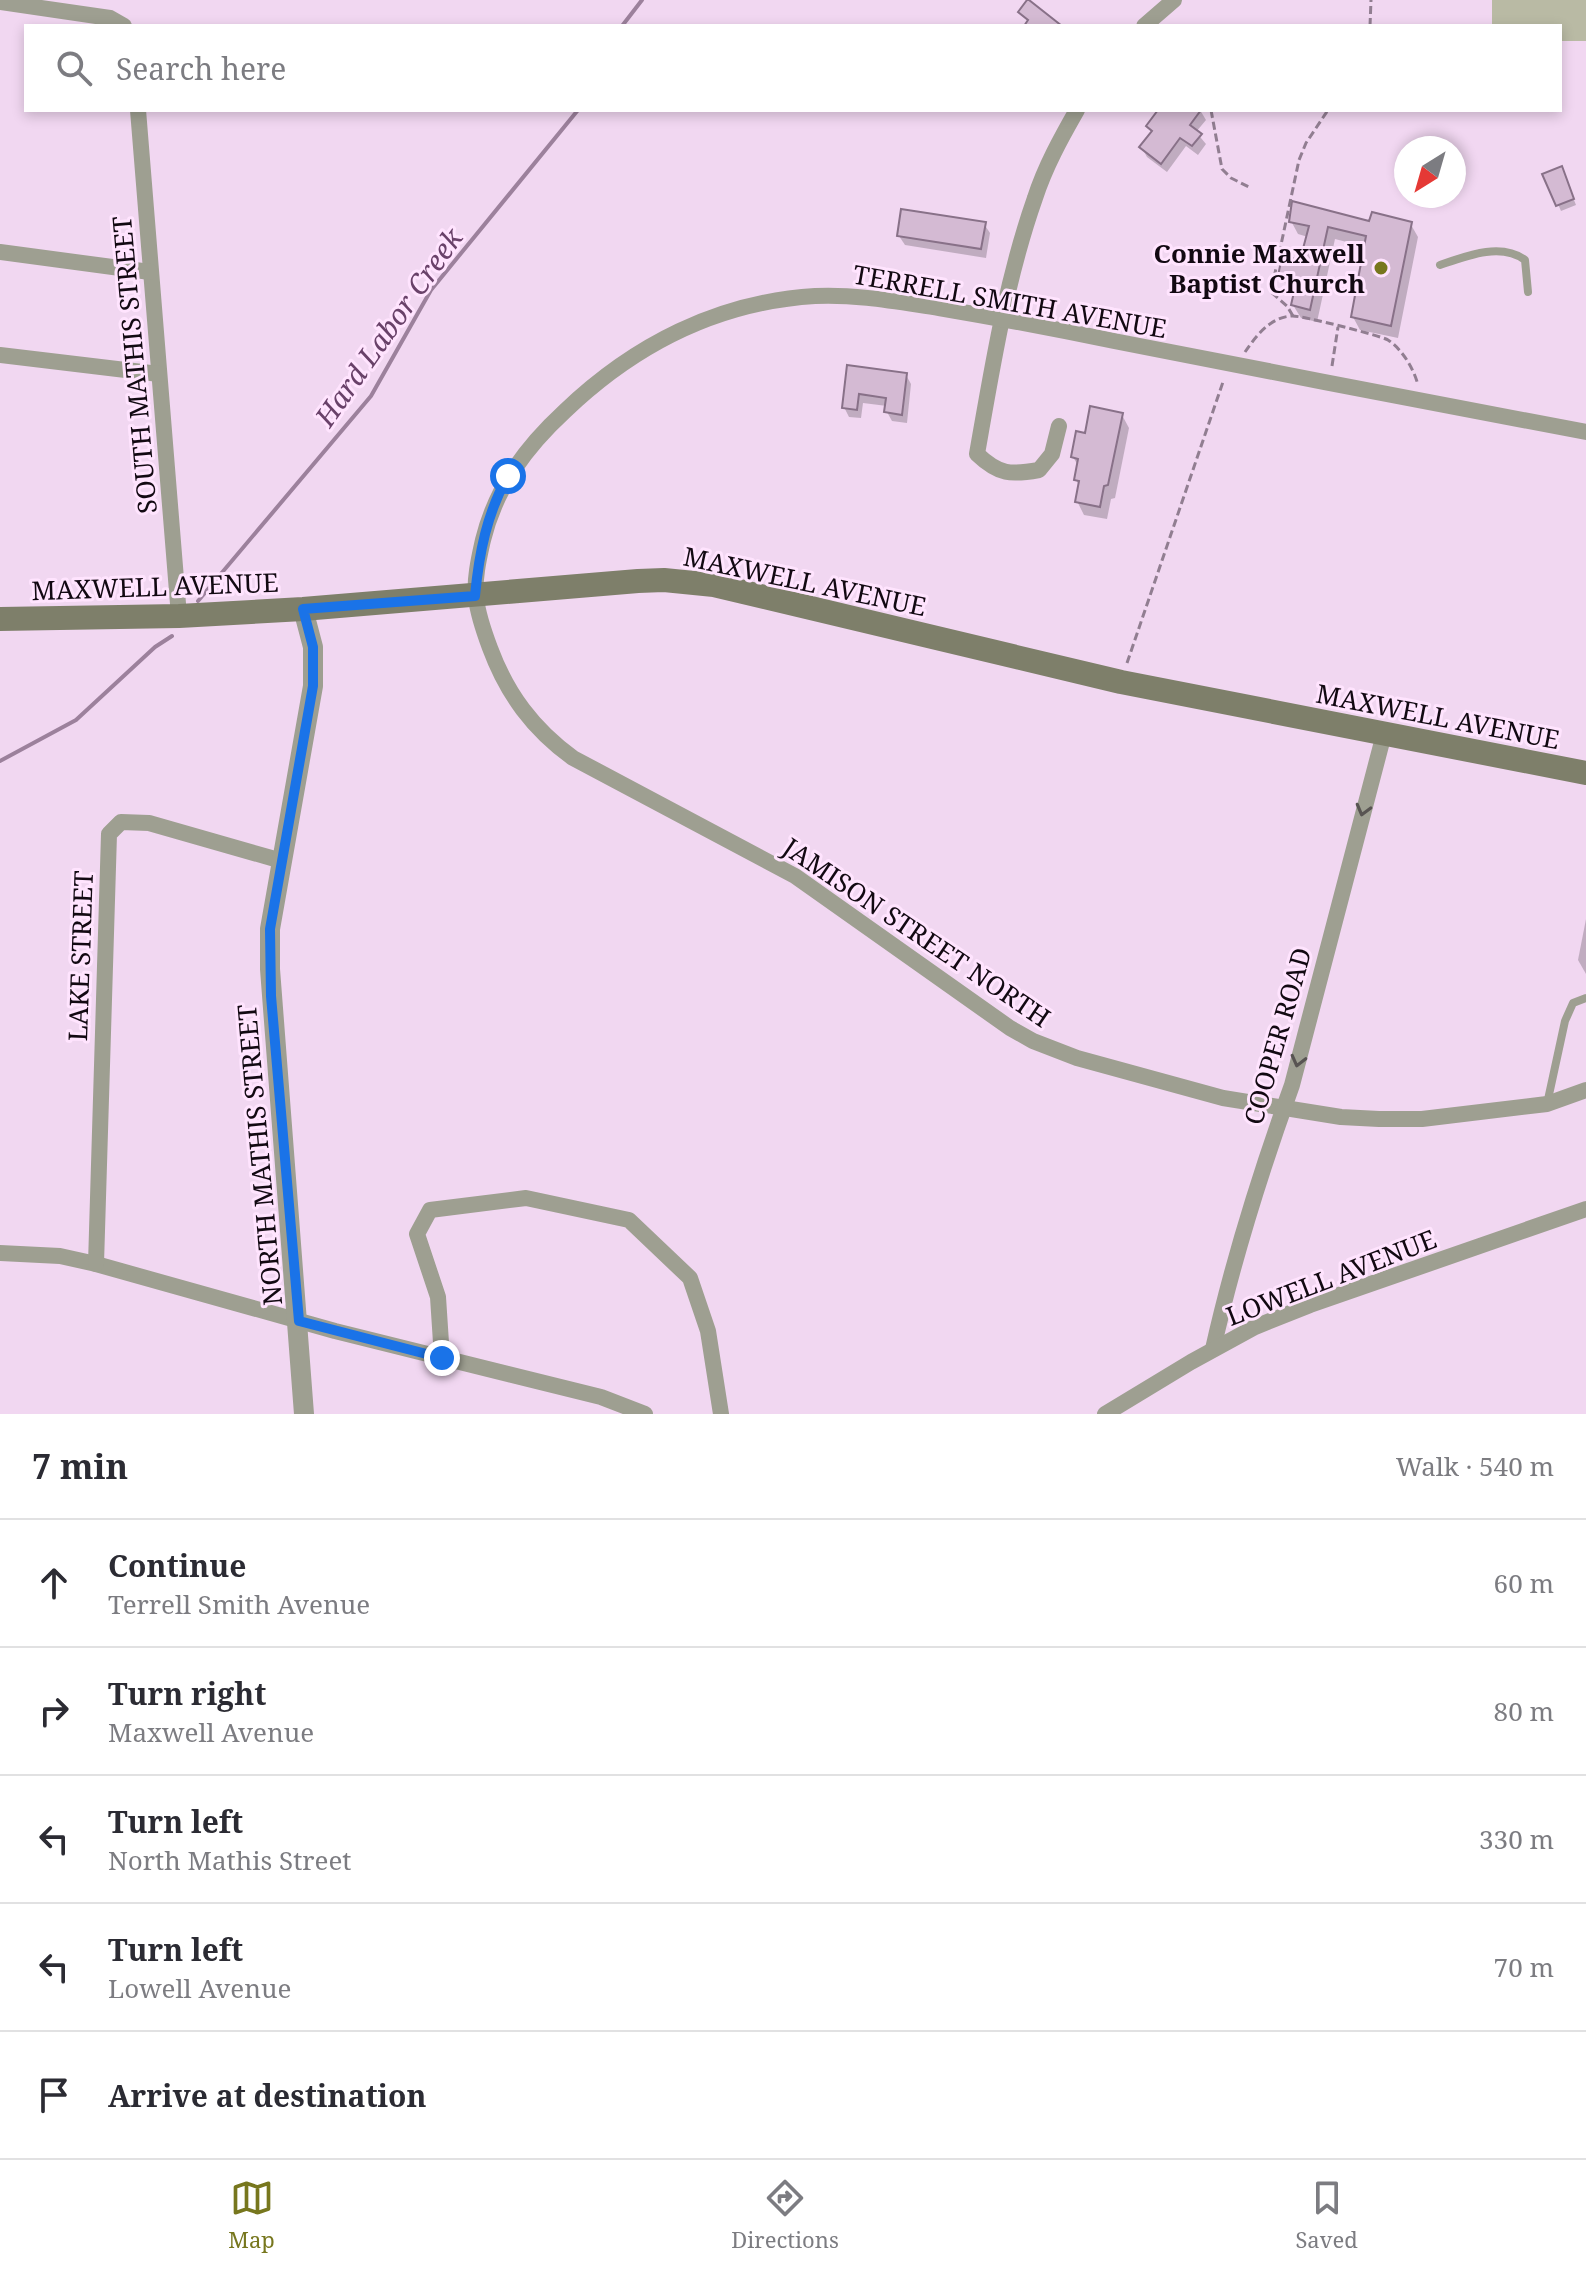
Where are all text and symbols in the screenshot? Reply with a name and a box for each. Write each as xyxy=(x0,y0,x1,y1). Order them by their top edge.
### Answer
search box xyxy=(24,24,1562,112)
icon: search xyxy=(52,46,96,90)
text: Search here xyxy=(116,48,286,89)
north arrow xyxy=(1394,136,1466,208)
street label: SOUTH MATHIS STREET xyxy=(103,215,165,515)
water label: Hard Labor Creek xyxy=(305,219,471,435)
place label: Connie Maxwell Baptist Church xyxy=(1154,235,1365,301)
street label: TERRELL SMITH AVENUE xyxy=(850,256,1170,346)
marker: Connie Maxwell Baptist Church xyxy=(1372,259,1390,277)
route start xyxy=(490,458,526,494)
street label: MAXWELL AVENUE xyxy=(680,538,930,624)
street label: MAXWELL AVENUE xyxy=(31,564,279,608)
street label: MAXWELL AVENUE xyxy=(1313,675,1563,757)
one-way arrow xyxy=(1355,802,1372,816)
street label: JAMISON STREET NORTH xyxy=(775,828,1058,1035)
street label: LAKE STREET xyxy=(59,870,101,1042)
street label: COOPER ROAD xyxy=(1235,943,1319,1129)
street label: NORTH MATHIS STREET xyxy=(228,1003,290,1307)
one-way arrow xyxy=(1290,1054,1307,1068)
street label: LOWELL AVENUE xyxy=(1221,1220,1441,1334)
route end xyxy=(424,1340,460,1376)
text: 7 min xyxy=(32,1443,128,1489)
text: Walk · 540 m xyxy=(1396,1448,1554,1484)
text: Continue xyxy=(108,1545,246,1586)
icon: ahead xyxy=(32,1561,76,1605)
text: 60 m xyxy=(1494,1565,1554,1601)
text: Terrell Smith Avenue xyxy=(108,1586,370,1622)
text: Turn right xyxy=(108,1673,266,1714)
icon: right xyxy=(32,1689,76,1733)
text: 80 m xyxy=(1494,1693,1554,1729)
text: Maxwell Avenue xyxy=(108,1714,314,1750)
text: Turn left xyxy=(108,1801,243,1842)
icon: left xyxy=(32,1817,76,1861)
text: 330 m xyxy=(1479,1821,1554,1857)
text: North Mathis Street xyxy=(108,1842,352,1878)
text: Turn left xyxy=(108,1929,243,1970)
icon: left xyxy=(32,1945,76,1989)
text: 70 m xyxy=(1494,1949,1554,1985)
text: Lowell Avenue xyxy=(108,1970,291,2006)
icon: arrive xyxy=(32,2073,76,2117)
text: Arrive at destination xyxy=(108,2075,427,2116)
tab: Map xyxy=(228,2176,275,2254)
tab: Directions xyxy=(731,2176,839,2254)
tab: Saved xyxy=(1295,2176,1358,2254)

